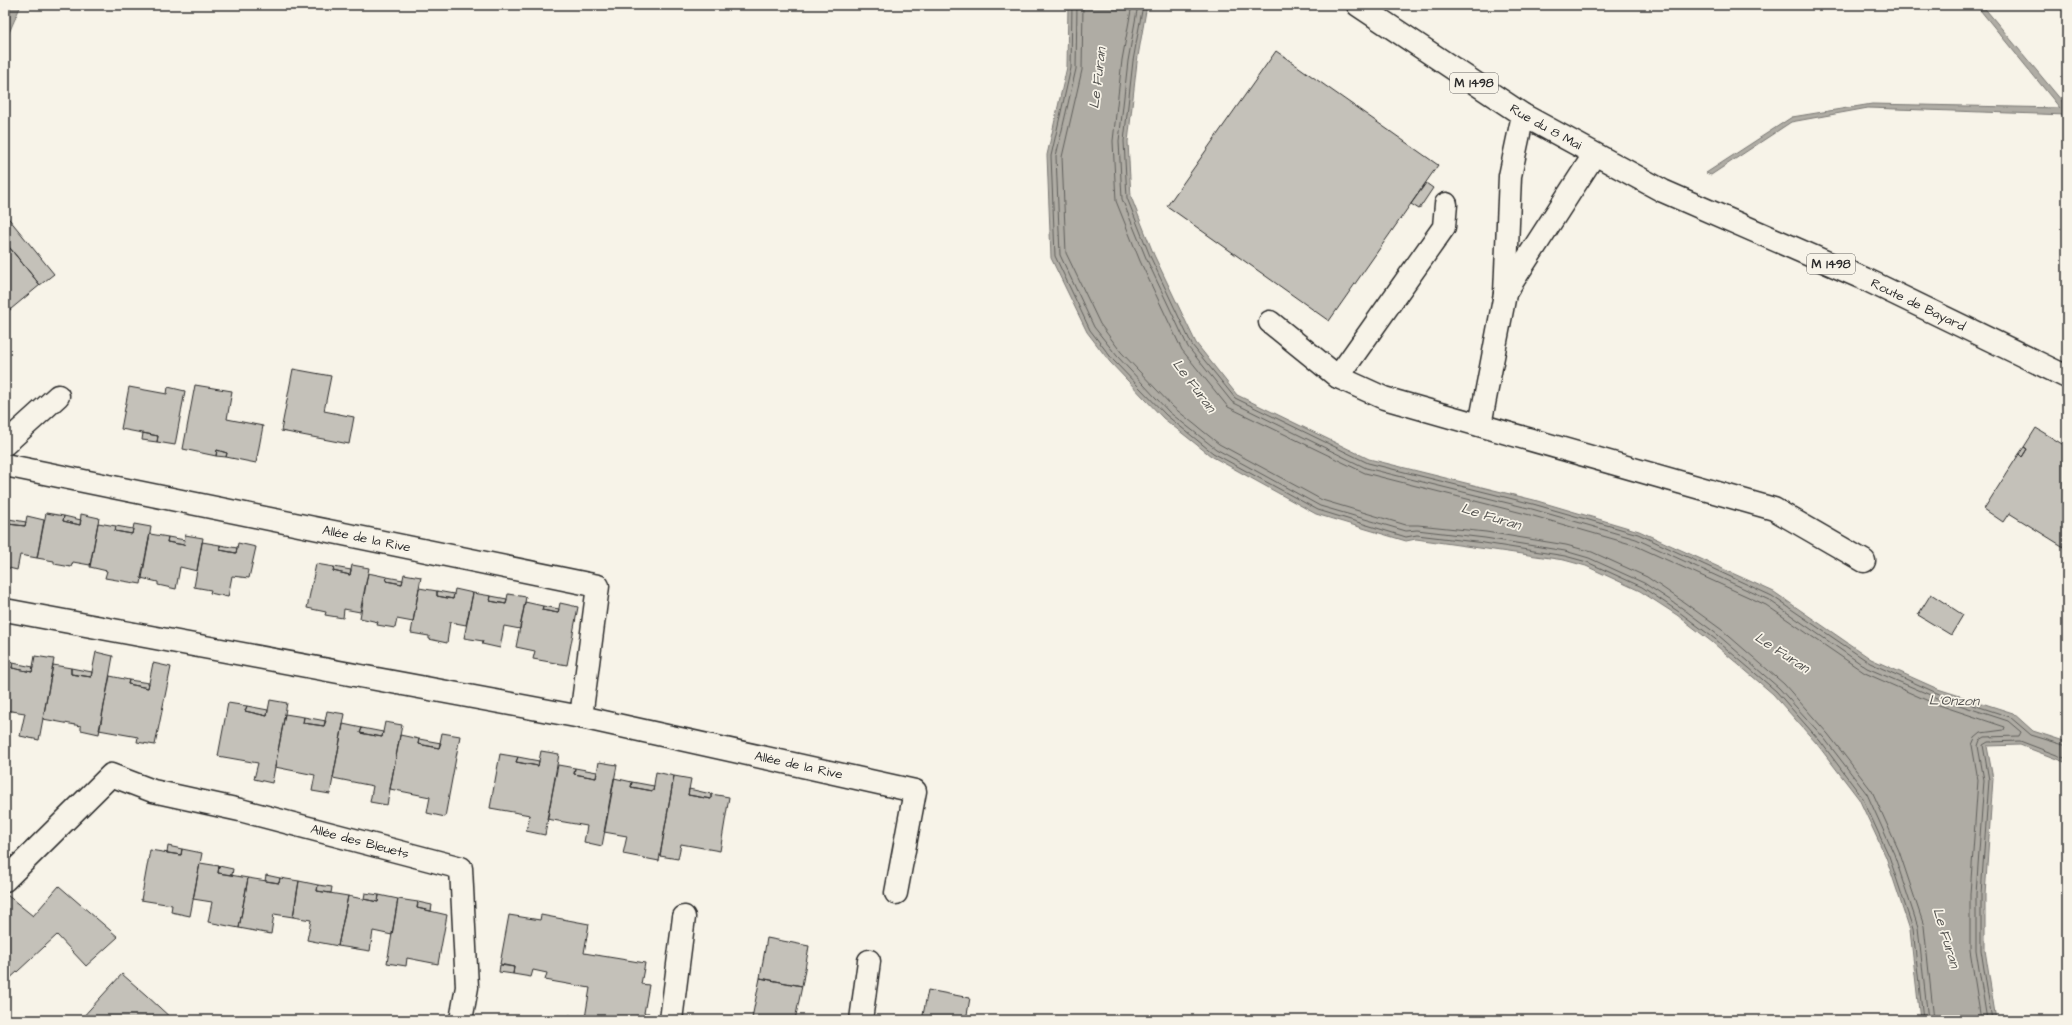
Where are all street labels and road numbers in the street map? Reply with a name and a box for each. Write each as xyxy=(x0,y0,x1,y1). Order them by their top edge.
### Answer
road number: M 1498 xyxy=(1450,73,1498,93)
street label: Rue du 8 Mai xyxy=(1506,100,1585,154)
road number: M 1498 xyxy=(1807,254,1855,274)
street label: Route de Bayard xyxy=(1868,274,1969,336)
street label: Allée de la Rive xyxy=(321,521,412,557)
street label: Allée de la Rive xyxy=(753,747,844,784)
street label: Allée des Bleuets xyxy=(309,820,411,863)

